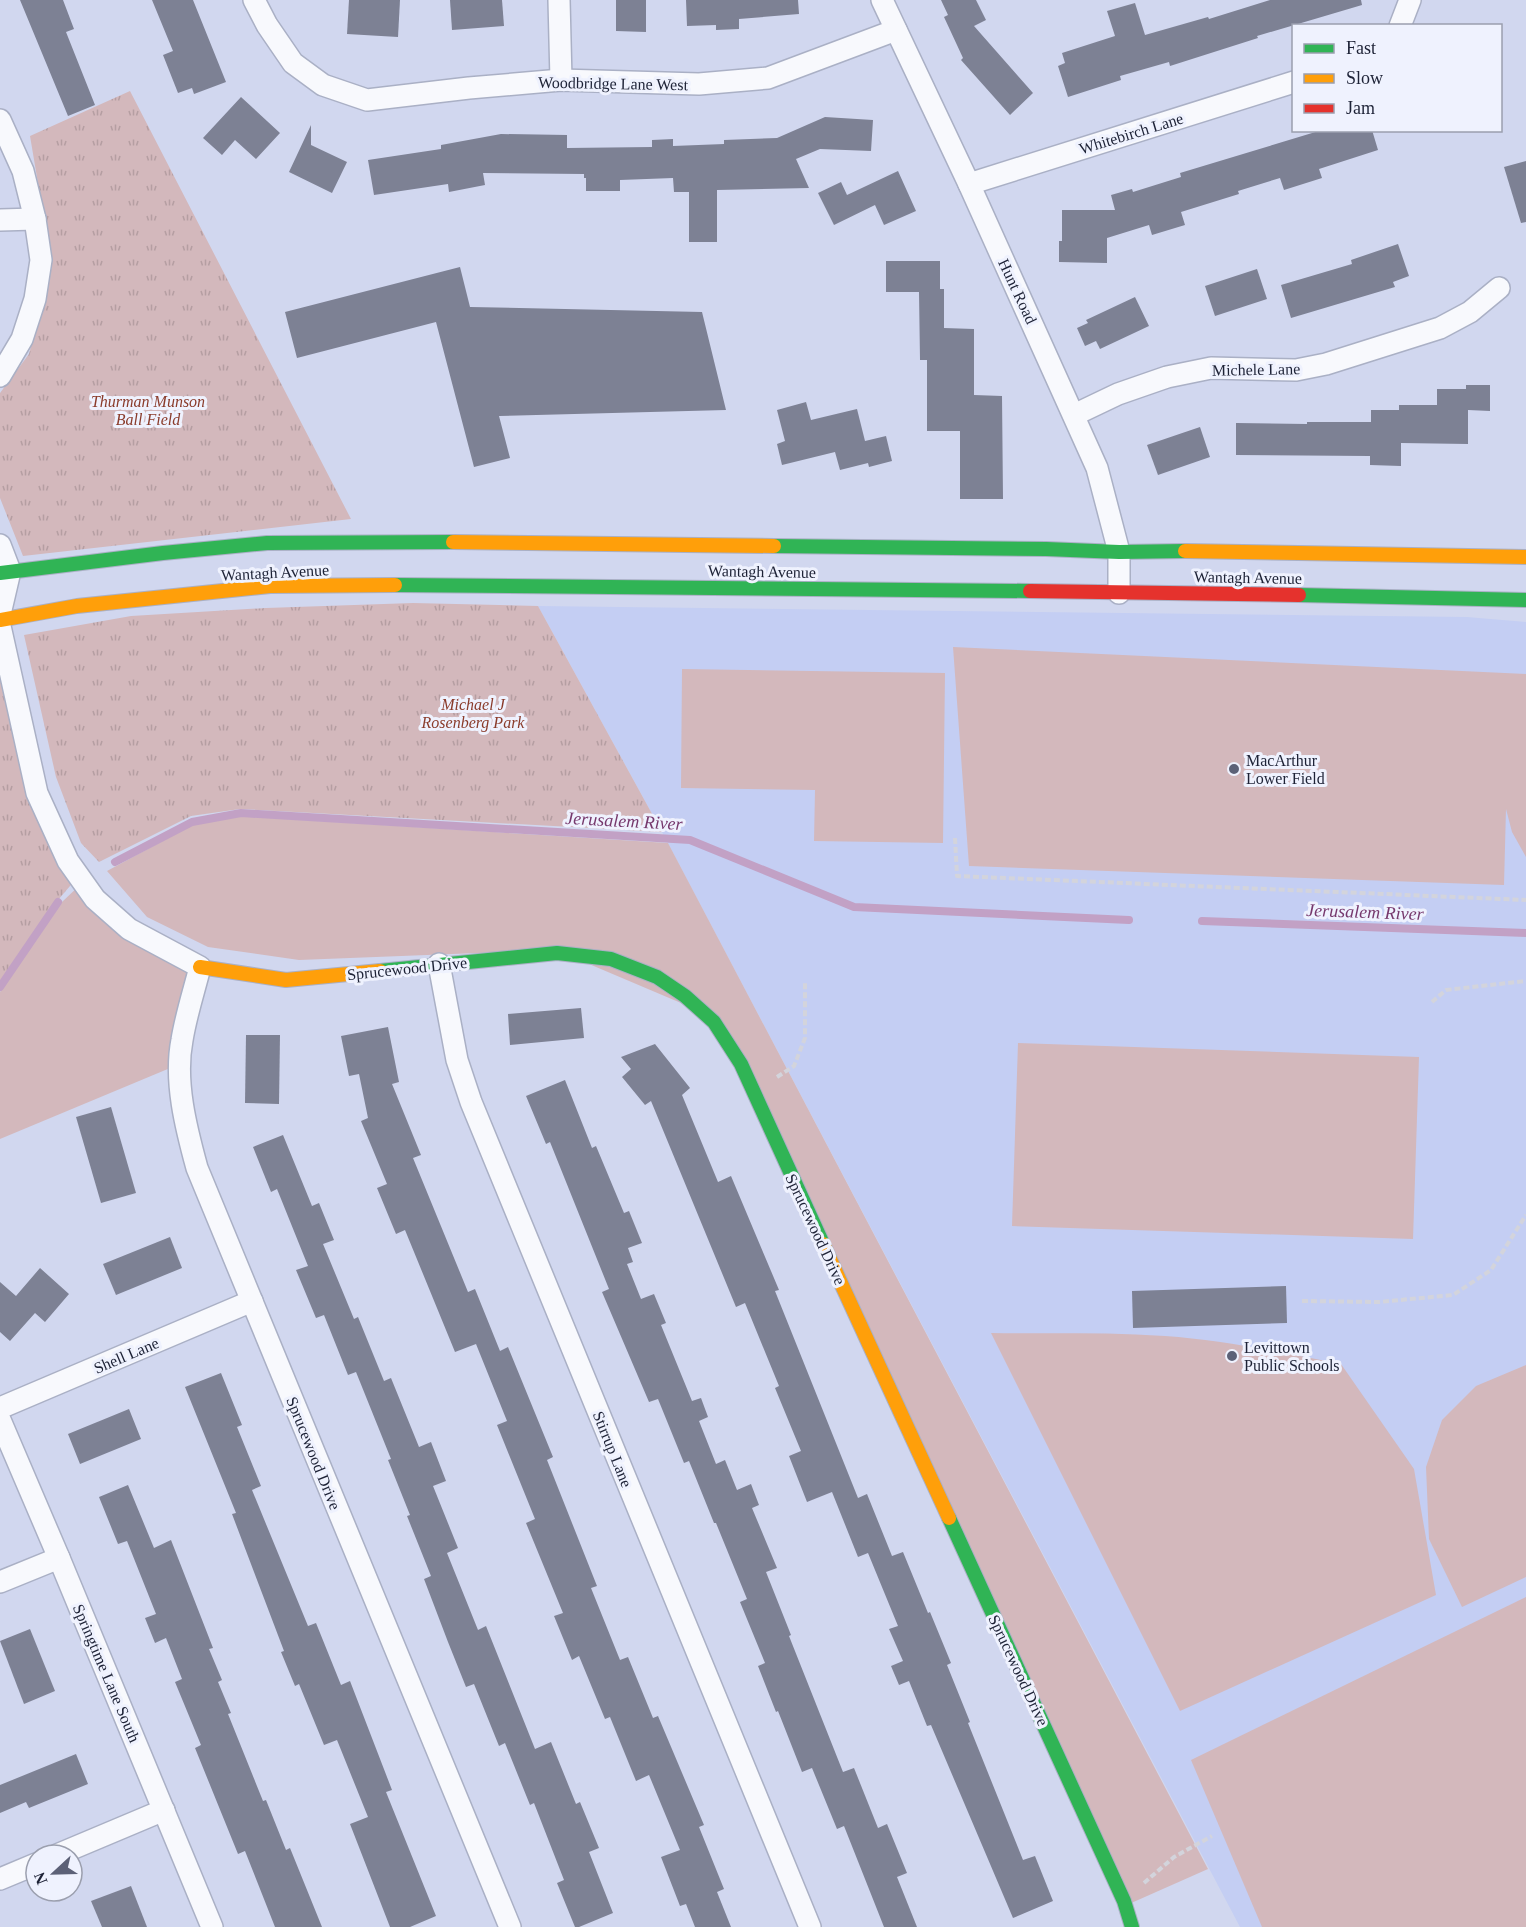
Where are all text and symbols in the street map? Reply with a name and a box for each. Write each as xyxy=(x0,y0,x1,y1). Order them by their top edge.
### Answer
legend xyxy=(1292,24,1502,132)
text: Fast xyxy=(1346,38,1376,58)
text: Slow xyxy=(1346,68,1383,88)
street label: Woodbridge Lane West xyxy=(538,74,689,94)
text: Jam xyxy=(1346,98,1375,118)
street label: Whitebirch Lane xyxy=(1077,110,1185,157)
street label: Hunt Road xyxy=(995,256,1040,326)
street label: Michele Lane xyxy=(1212,360,1300,379)
park label: Thurman Munson Ball Field xyxy=(91,393,205,428)
street label: Wantagh Avenue xyxy=(221,561,330,585)
street label: Wantagh Avenue xyxy=(708,562,816,582)
street label: Wantagh Avenue xyxy=(1194,568,1302,588)
park label: Michael J Rosenberg Park xyxy=(421,696,525,732)
place label: MacArthur Lower Field xyxy=(1246,752,1325,787)
marker: MacArthur Lower Field xyxy=(1227,762,1241,776)
water label: Jerusalem River xyxy=(565,808,684,834)
water label: Jerusalem River xyxy=(1306,900,1425,924)
street label: Sprucewood Drive xyxy=(346,954,468,984)
street label: Sprucewood Drive xyxy=(781,1171,849,1288)
street label: Shell Lane xyxy=(91,1334,161,1377)
place label: Levittown Public Schools xyxy=(1244,1339,1340,1374)
marker: Levittown Public Schools xyxy=(1225,1349,1239,1363)
street label: Sprucewood Drive xyxy=(282,1394,344,1513)
street label: Stirrup Lane xyxy=(589,1409,635,1490)
street label: Springtime Lane South xyxy=(69,1602,143,1745)
street label: Sprucewood Drive xyxy=(984,1612,1052,1729)
north arrow xyxy=(24,1843,84,1903)
text: N xyxy=(30,1869,51,1887)

